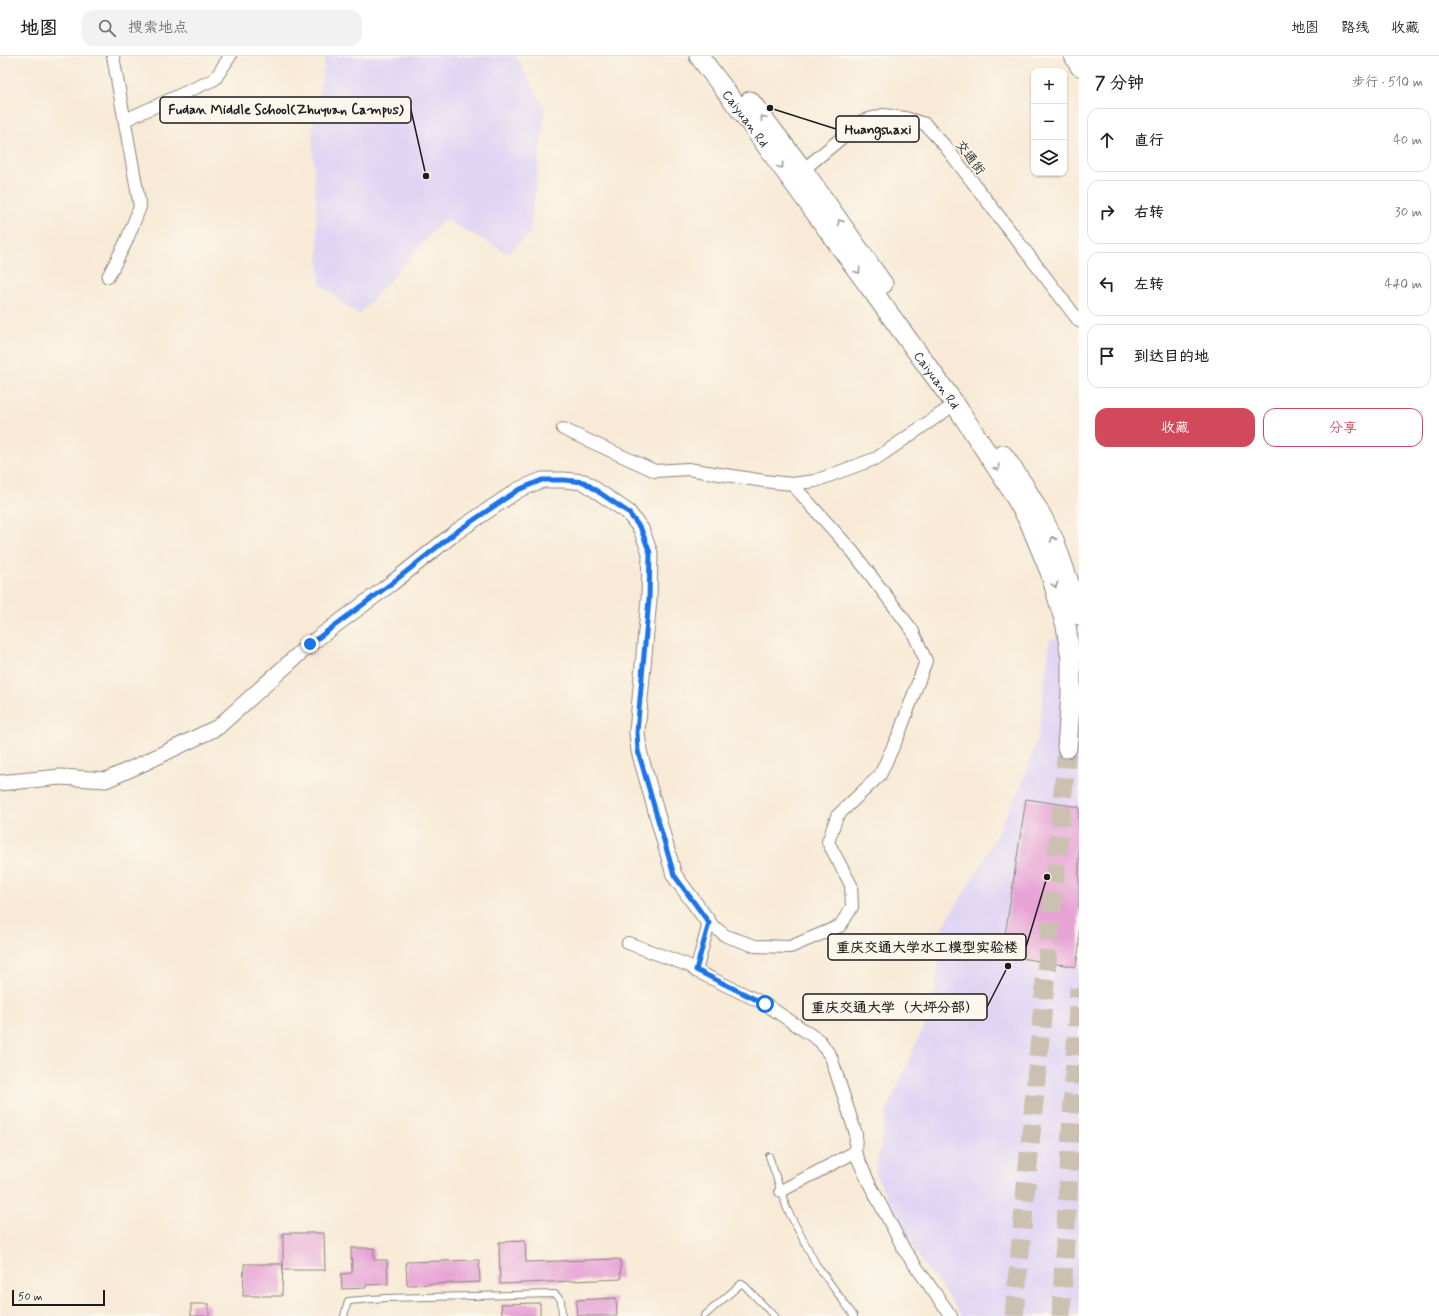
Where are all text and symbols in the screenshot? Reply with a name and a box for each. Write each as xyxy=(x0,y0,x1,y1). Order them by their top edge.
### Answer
search box xyxy=(82,10,362,46)
text: 地图 xyxy=(20,16,58,41)
icon: search xyxy=(96,17,118,39)
text: 搜索地点 xyxy=(128,18,188,38)
text: 地图 xyxy=(1291,19,1319,37)
text: 路线 xyxy=(1341,19,1369,37)
text: 收藏 xyxy=(1391,19,1419,37)
map controls xyxy=(1031,68,1067,176)
button: + xyxy=(1031,68,1067,104)
text: 7 分钟 xyxy=(1095,72,1144,94)
text: 步行 · 510 m xyxy=(1352,74,1423,91)
street label: Caiyuan Rd xyxy=(718,87,772,151)
callout: Fudan Middle School(Zhuyuan Campus) xyxy=(160,97,411,123)
text: Fudan Middle School(Zhuyuan Campus) xyxy=(168,101,404,119)
button: − xyxy=(1031,104,1067,140)
one-way arrow xyxy=(760,115,767,122)
callout: Huangshaxi xyxy=(836,116,919,142)
text: Huangshaxi xyxy=(844,121,912,141)
icon: ahead xyxy=(1096,129,1118,151)
text: 直行 xyxy=(1134,131,1164,151)
text: 40 m xyxy=(1393,132,1422,149)
street label: 交通街 xyxy=(951,137,988,179)
button: layers xyxy=(1031,140,1067,176)
one-way arrow xyxy=(776,161,783,168)
icon: right xyxy=(1096,201,1118,223)
text: 右转 xyxy=(1134,203,1164,223)
text: 30 m xyxy=(1395,204,1422,221)
one-way arrow xyxy=(838,220,845,227)
one-way arrow xyxy=(853,266,860,273)
icon: left xyxy=(1096,273,1118,295)
text: 左转 xyxy=(1134,275,1164,295)
text: 440 m xyxy=(1385,276,1422,293)
icon: arrive xyxy=(1096,345,1118,367)
text: 到达目的地 xyxy=(1134,347,1209,367)
street label: Caiyuan Rd xyxy=(909,348,963,413)
button: 收藏 xyxy=(1095,408,1255,447)
button: 分享 xyxy=(1263,408,1423,447)
one-way arrow xyxy=(992,464,999,471)
one-way arrow xyxy=(1050,535,1058,543)
one-way arrow xyxy=(1050,581,1058,588)
route end xyxy=(301,635,319,653)
callout: 重庆交通大学水工模型实验楼 xyxy=(828,934,1026,960)
text: 重庆交通大学水工模型实验楼 xyxy=(836,939,1018,957)
callout: 重庆交通大学（大坪分部） xyxy=(803,994,987,1020)
route start xyxy=(756,995,774,1013)
text: 重庆交通大学（大坪分部） xyxy=(811,999,979,1017)
scale bar xyxy=(12,1288,105,1307)
text: 50 m xyxy=(18,1290,43,1304)

